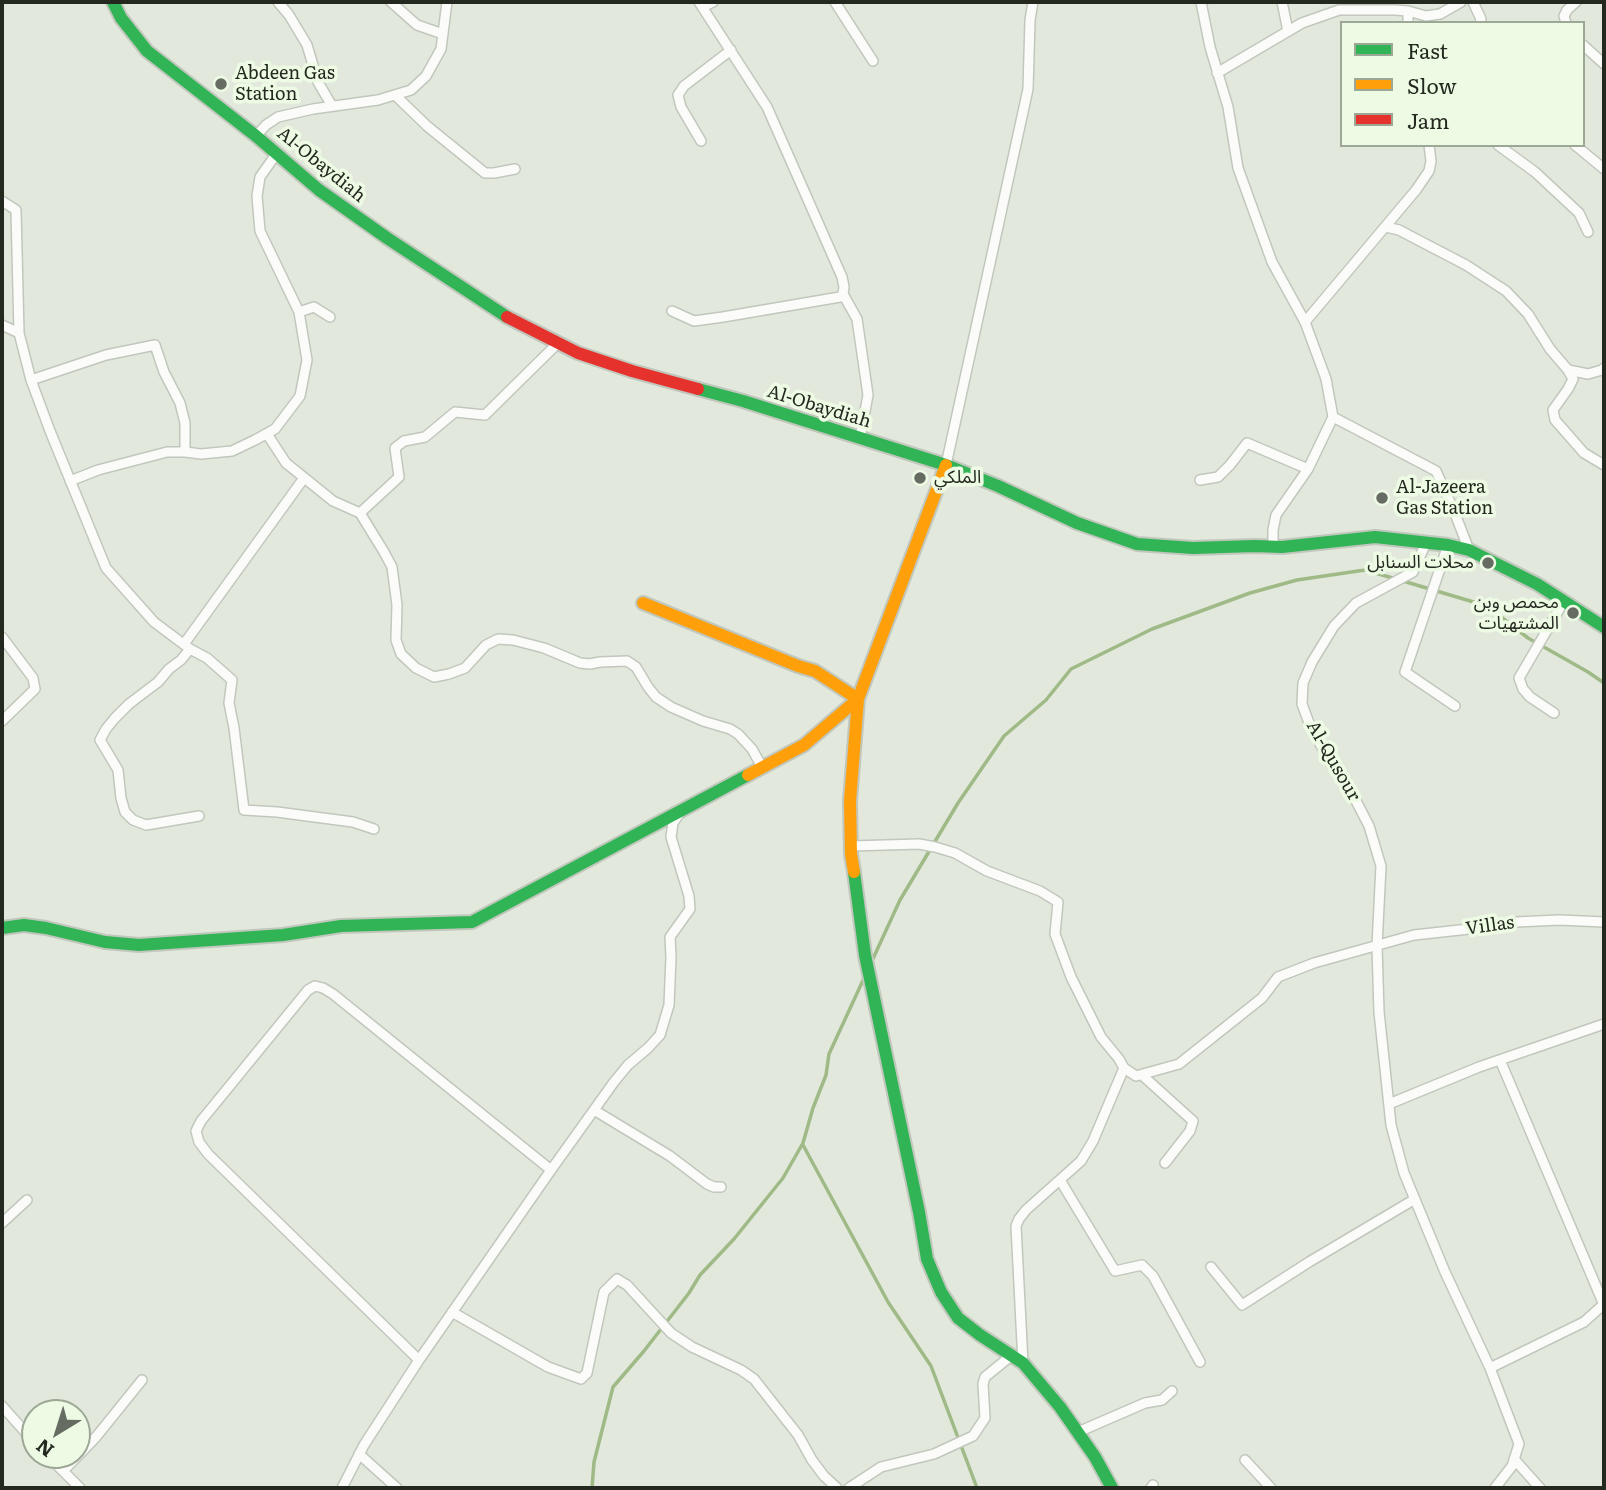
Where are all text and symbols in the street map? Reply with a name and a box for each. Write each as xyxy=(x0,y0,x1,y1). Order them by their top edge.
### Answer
legend xyxy=(1340,21,1585,147)
text: Fast xyxy=(1407,34,1448,65)
place label: Abdeen Gas Station xyxy=(235,63,335,106)
text: Slow xyxy=(1407,69,1457,100)
marker: Abdeen Gas Station xyxy=(213,76,229,92)
text: Jam xyxy=(1407,104,1449,135)
street label: Al-Obaydiah xyxy=(272,123,370,207)
street label: Al-Obaydiah xyxy=(764,381,874,433)
place label: الملكي xyxy=(934,467,981,489)
marker: الملكي xyxy=(912,470,928,486)
place label: Al-Jazeera Gas Station xyxy=(1396,477,1493,520)
marker: Al-Jazeera Gas Station xyxy=(1374,490,1390,506)
place label: محلات السنابل xyxy=(1367,552,1474,574)
marker: محلات السنابل xyxy=(1480,555,1496,571)
place label: محمص وبن المشتهيات xyxy=(1474,592,1559,634)
marker: محمص وبن المشتهيات xyxy=(1565,605,1581,621)
street label: Al-Qusour xyxy=(1301,717,1365,805)
street label: Villas xyxy=(1464,912,1516,940)
north arrow xyxy=(21,1399,91,1469)
text: N xyxy=(29,1433,59,1465)

